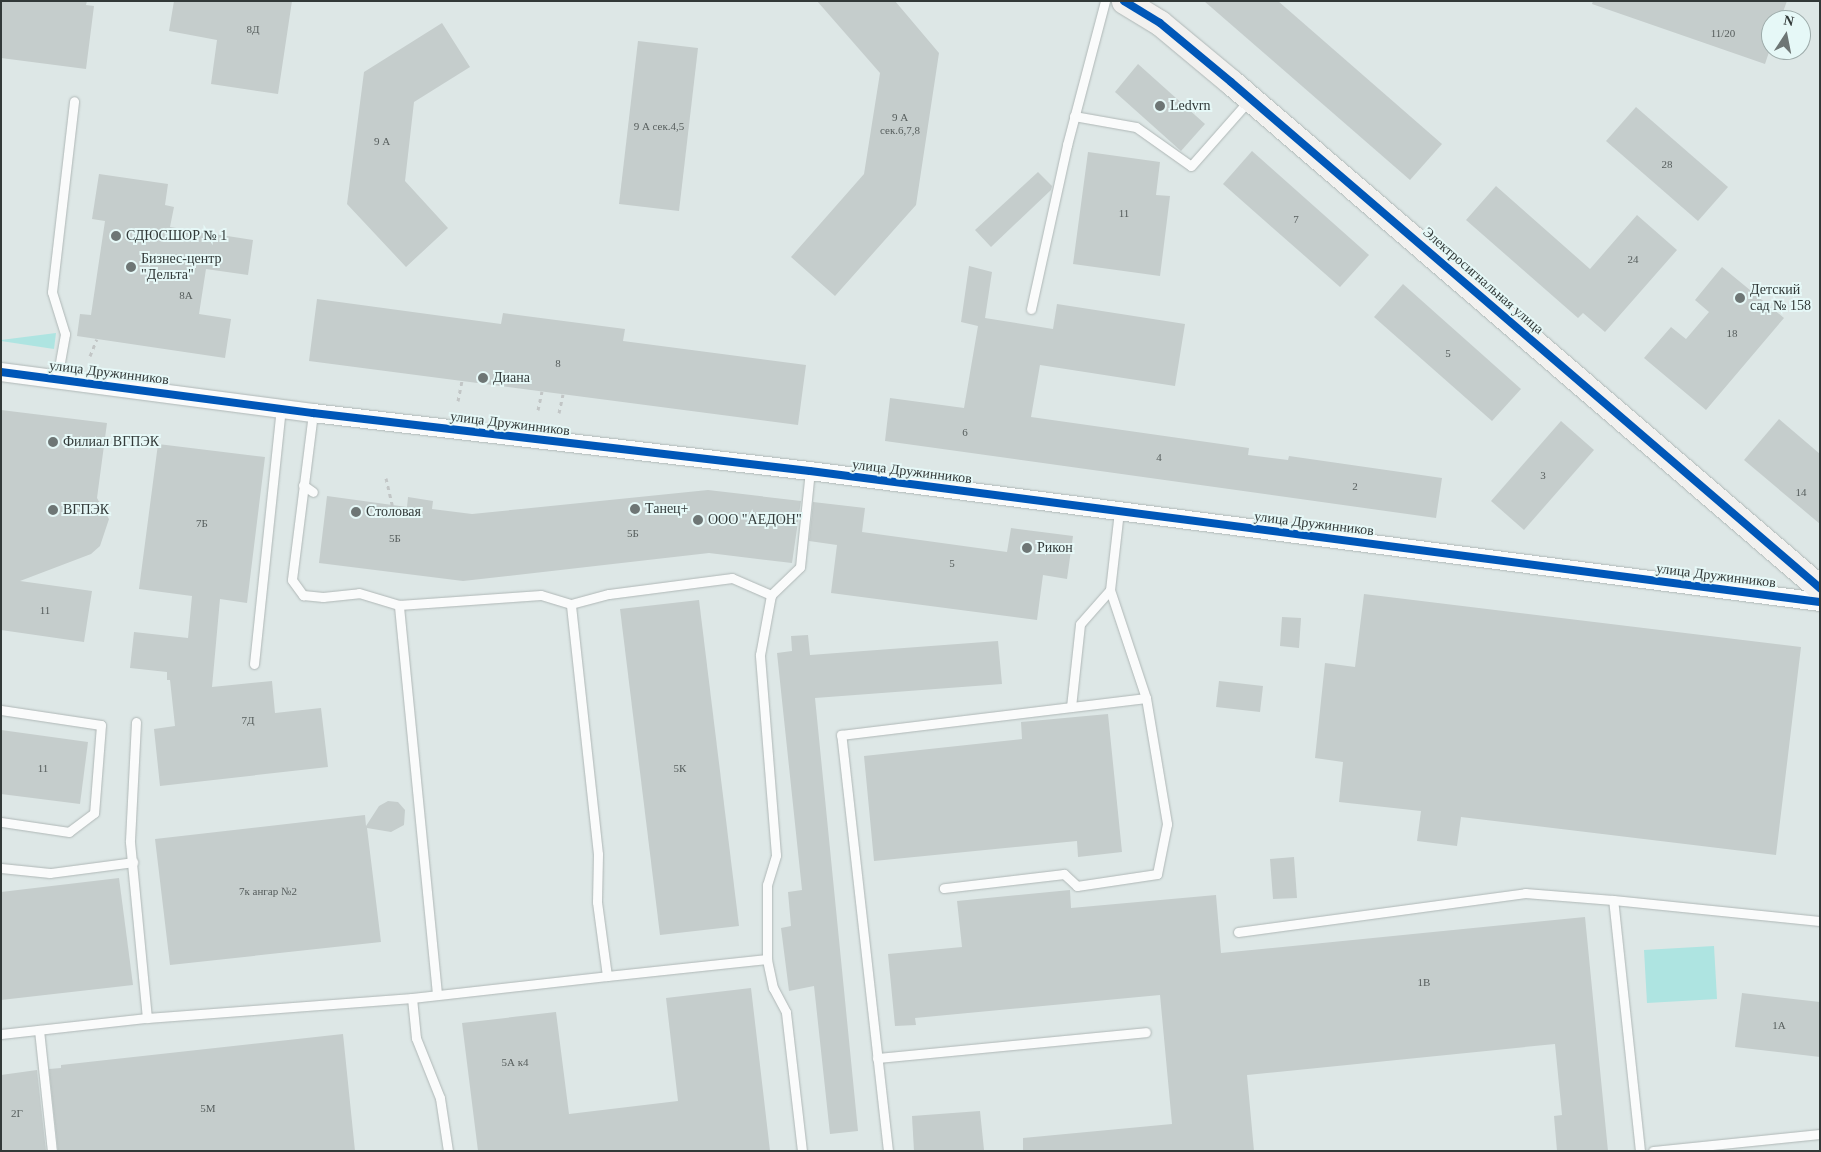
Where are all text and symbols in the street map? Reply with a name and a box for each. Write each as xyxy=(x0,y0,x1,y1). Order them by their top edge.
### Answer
north arrow xyxy=(1761,10,1811,60)
text: N xyxy=(1782,12,1795,29)
house number: 8Д xyxy=(246,22,260,36)
house number: 11/20 xyxy=(1711,26,1735,40)
place label: Ledvrn xyxy=(1170,98,1210,114)
marker: Ledvrn xyxy=(1154,100,1166,112)
house number: 9 А сек.6,7,8 xyxy=(880,111,920,137)
house number: 9 А сек.4,5 xyxy=(634,119,684,133)
house number: 9 А xyxy=(374,134,390,148)
house number: 28 xyxy=(1661,157,1672,171)
house number: 11 xyxy=(1119,206,1129,220)
house number: 7 xyxy=(1293,212,1299,226)
street label: Электросигнальная улица xyxy=(1419,224,1547,338)
place label: СДЮСШОР № 1 xyxy=(126,228,227,244)
marker: СДЮСШОР № 1 xyxy=(110,230,122,242)
place label: Бизнес-центр "Дельта" xyxy=(141,251,221,284)
house number: 24 xyxy=(1628,252,1639,266)
marker: Бизнес-центр "Дельта" xyxy=(125,261,137,273)
place label: Детский сад № 158 xyxy=(1750,282,1811,314)
house number: 8А xyxy=(179,288,193,302)
marker: Детский сад № 158 xyxy=(1734,292,1746,304)
house number: 18 xyxy=(1726,326,1738,340)
house number: 5 xyxy=(1445,346,1451,360)
house number: 8 xyxy=(555,356,561,370)
street label: улица Дружинников xyxy=(48,357,170,389)
place label: Диана xyxy=(493,370,530,386)
marker: Диана xyxy=(477,372,489,384)
street label: улица Дружинников xyxy=(449,408,571,440)
house number: 6 xyxy=(962,425,968,439)
place label: Филиал ВГПЭК xyxy=(63,434,159,450)
marker: Филиал ВГПЭК xyxy=(47,436,59,448)
house number: 4 xyxy=(1156,450,1162,464)
street label: улица Дружинников xyxy=(851,456,973,488)
house number: 3 xyxy=(1540,468,1546,482)
house number: 2 xyxy=(1352,479,1358,493)
house number: 14 xyxy=(1795,485,1806,499)
place label: Танец+ xyxy=(645,501,689,517)
place label: ВГПЭК xyxy=(63,502,109,518)
marker: Танец+ xyxy=(629,503,641,515)
marker: ВГПЭК xyxy=(47,504,59,516)
place label: Столовая xyxy=(366,504,421,520)
marker: Столовая xyxy=(350,506,362,518)
street label: улица Дружинников xyxy=(1253,508,1375,540)
place label: ООО "АЕДОН" xyxy=(708,512,802,528)
marker: ООО "АЕДОН" xyxy=(692,514,704,526)
house number: 7Б xyxy=(196,516,208,530)
house number: 5Б xyxy=(627,526,639,540)
house number: 5Б xyxy=(389,531,401,545)
place label: Рикон xyxy=(1037,540,1073,556)
marker: Рикон xyxy=(1021,542,1033,554)
house number: 5 xyxy=(949,556,955,570)
street label: улица Дружинников xyxy=(1655,560,1777,592)
house number: 11 xyxy=(40,603,50,617)
house number: 7Д xyxy=(241,713,255,727)
house number: 11 xyxy=(38,761,48,775)
house number: 5К xyxy=(674,761,686,775)
house number: 7к ангар №2 xyxy=(239,884,297,898)
house number: 1В xyxy=(1418,975,1430,989)
house number: 1А xyxy=(1772,1018,1786,1032)
house number: 5А к4 xyxy=(501,1055,529,1069)
house number: 5М xyxy=(200,1101,216,1115)
house number: 2Г xyxy=(11,1106,23,1120)

